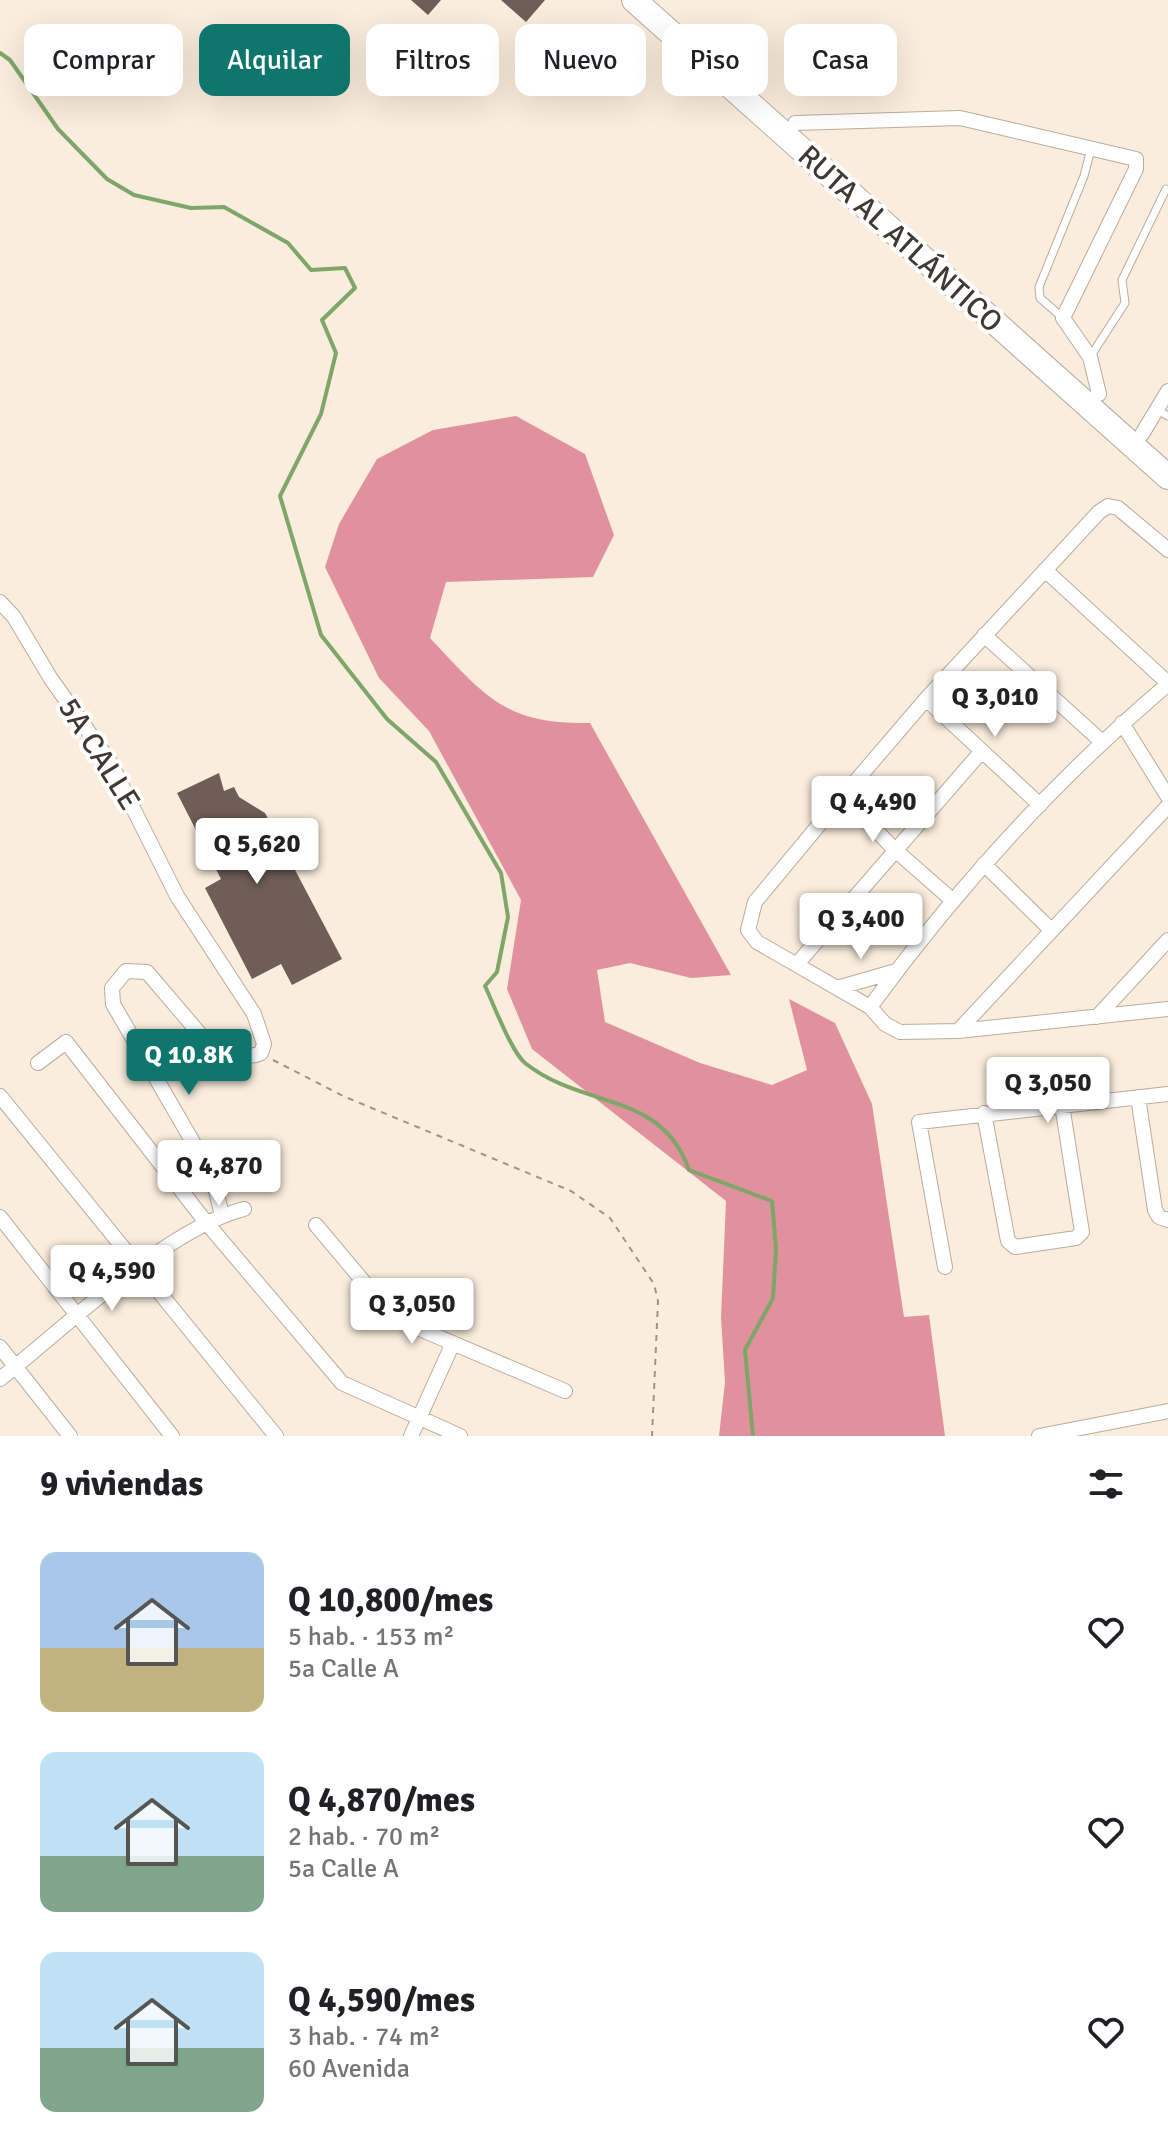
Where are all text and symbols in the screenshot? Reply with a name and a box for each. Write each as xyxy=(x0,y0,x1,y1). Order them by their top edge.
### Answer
chip: Comprar xyxy=(24,24,183,96)
chip: Alquilar xyxy=(199,24,350,96)
chip: Filtros xyxy=(366,24,499,96)
chip: Nuevo xyxy=(515,24,646,96)
chip: Piso xyxy=(662,24,768,96)
chip: Casa xyxy=(784,24,897,96)
street label: RUTA AL ATLÁNTICO xyxy=(790,137,1010,341)
pin: Q 3,010 xyxy=(921,671,1069,739)
text: Q 3,010 xyxy=(952,681,1038,713)
street label: 5A CALLE xyxy=(50,691,148,817)
pin: Q 4,490 xyxy=(799,776,947,844)
text: Q 4,490 xyxy=(830,786,916,818)
pin: Q 5,620 xyxy=(183,818,331,886)
text: Q 5,620 xyxy=(214,828,300,860)
pin: Q 3,400 xyxy=(787,893,935,961)
text: Q 3,400 xyxy=(818,903,904,935)
pin: Q 10.8K xyxy=(115,1029,263,1097)
text: Q 10.8K xyxy=(145,1039,233,1071)
pin: Q 3,050 xyxy=(974,1057,1122,1125)
text: Q 3,050 xyxy=(1005,1067,1091,1099)
pin: Q 4,870 xyxy=(145,1140,293,1208)
text: Q 4,870 xyxy=(176,1150,262,1182)
pin: Q 4,590 xyxy=(38,1245,186,1313)
text: Q 4,590 xyxy=(69,1255,155,1287)
pin: Q 3,050 xyxy=(338,1278,486,1346)
text: Q 3,050 xyxy=(369,1288,455,1320)
icon: filters xyxy=(1084,1462,1128,1506)
text: 9 viviendas xyxy=(40,1463,203,1505)
text: Q 10,800/mes xyxy=(288,1579,493,1621)
icon: home xyxy=(104,1584,200,1680)
icon: heart xyxy=(1084,1610,1128,1654)
text: 5 hab. · 153 m² xyxy=(288,1621,455,1653)
text: 5a Calle A xyxy=(288,1653,399,1685)
text: Q 4,870/mes xyxy=(288,1779,475,1821)
icon: home xyxy=(104,1784,200,1880)
icon: heart xyxy=(1084,1810,1128,1854)
text: 2 hab. · 70 m² xyxy=(288,1821,440,1853)
text: 5a Calle A xyxy=(288,1853,399,1885)
text: Q 4,590/mes xyxy=(288,1979,475,2021)
icon: home xyxy=(104,1984,200,2080)
icon: heart xyxy=(1084,2010,1128,2054)
text: 3 hab. · 74 m² xyxy=(288,2021,440,2053)
text: 60 Avenida xyxy=(288,2053,410,2085)

